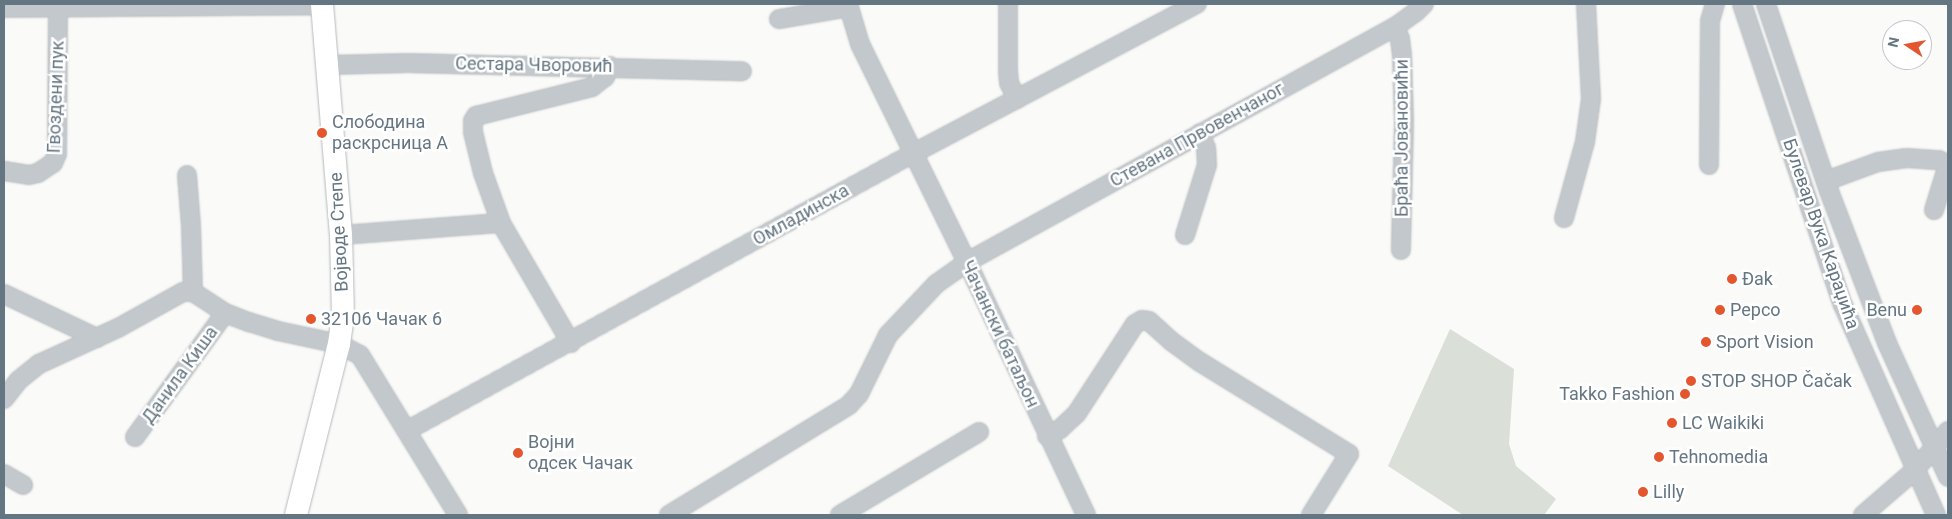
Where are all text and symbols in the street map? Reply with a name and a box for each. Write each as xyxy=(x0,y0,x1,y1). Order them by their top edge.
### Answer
north arrow xyxy=(1882,20,1932,70)
text: N xyxy=(1884,36,1902,49)
street label: Гвоздени пук xyxy=(43,40,69,154)
street label: Сестара Чворовић xyxy=(455,53,613,77)
street label: Браћа Јовановићи xyxy=(1391,59,1413,217)
street label: Стевана Првовенчаног xyxy=(1106,78,1288,192)
place label: Слободина раскрсница А xyxy=(332,112,448,154)
marker: Слободина раскрсница А xyxy=(316,127,328,139)
street label: Булевар Вука Караџића xyxy=(1778,136,1864,332)
street label: Војводе Степе xyxy=(325,172,353,292)
street label: Омладинска xyxy=(749,180,853,250)
street label: Чачански батаљон xyxy=(956,257,1044,411)
place label: Đak xyxy=(1742,268,1773,290)
marker: Đak xyxy=(1726,273,1738,285)
place label: Pepco xyxy=(1730,299,1781,321)
place label: Benu xyxy=(1866,299,1907,321)
marker: Pepco xyxy=(1714,304,1726,316)
marker: Benu xyxy=(1911,304,1923,316)
place label: 32106 Чачак 6 xyxy=(321,308,442,330)
marker: 32106 Чачак 6 xyxy=(305,313,317,325)
street label: Данила Киша xyxy=(138,322,222,428)
place label: Sport Vision xyxy=(1716,331,1814,353)
marker: Sport Vision xyxy=(1700,336,1712,348)
place label: STOP SHOP Čačak xyxy=(1701,370,1852,392)
marker: STOP SHOP Čačak xyxy=(1685,375,1697,387)
place label: Takko Fashion xyxy=(1559,383,1675,405)
marker: Takko Fashion xyxy=(1679,388,1691,400)
place label: LC Waikiki xyxy=(1682,412,1764,434)
marker: LC Waikiki xyxy=(1666,417,1678,429)
place label: Војни одсек Чачак xyxy=(528,432,633,474)
place label: Tehnomedia xyxy=(1669,446,1768,468)
marker: Војни одсек Чачак xyxy=(512,447,524,459)
marker: Tehnomedia xyxy=(1653,451,1665,463)
place label: Lilly xyxy=(1653,481,1684,503)
marker: Lilly xyxy=(1637,486,1649,498)

